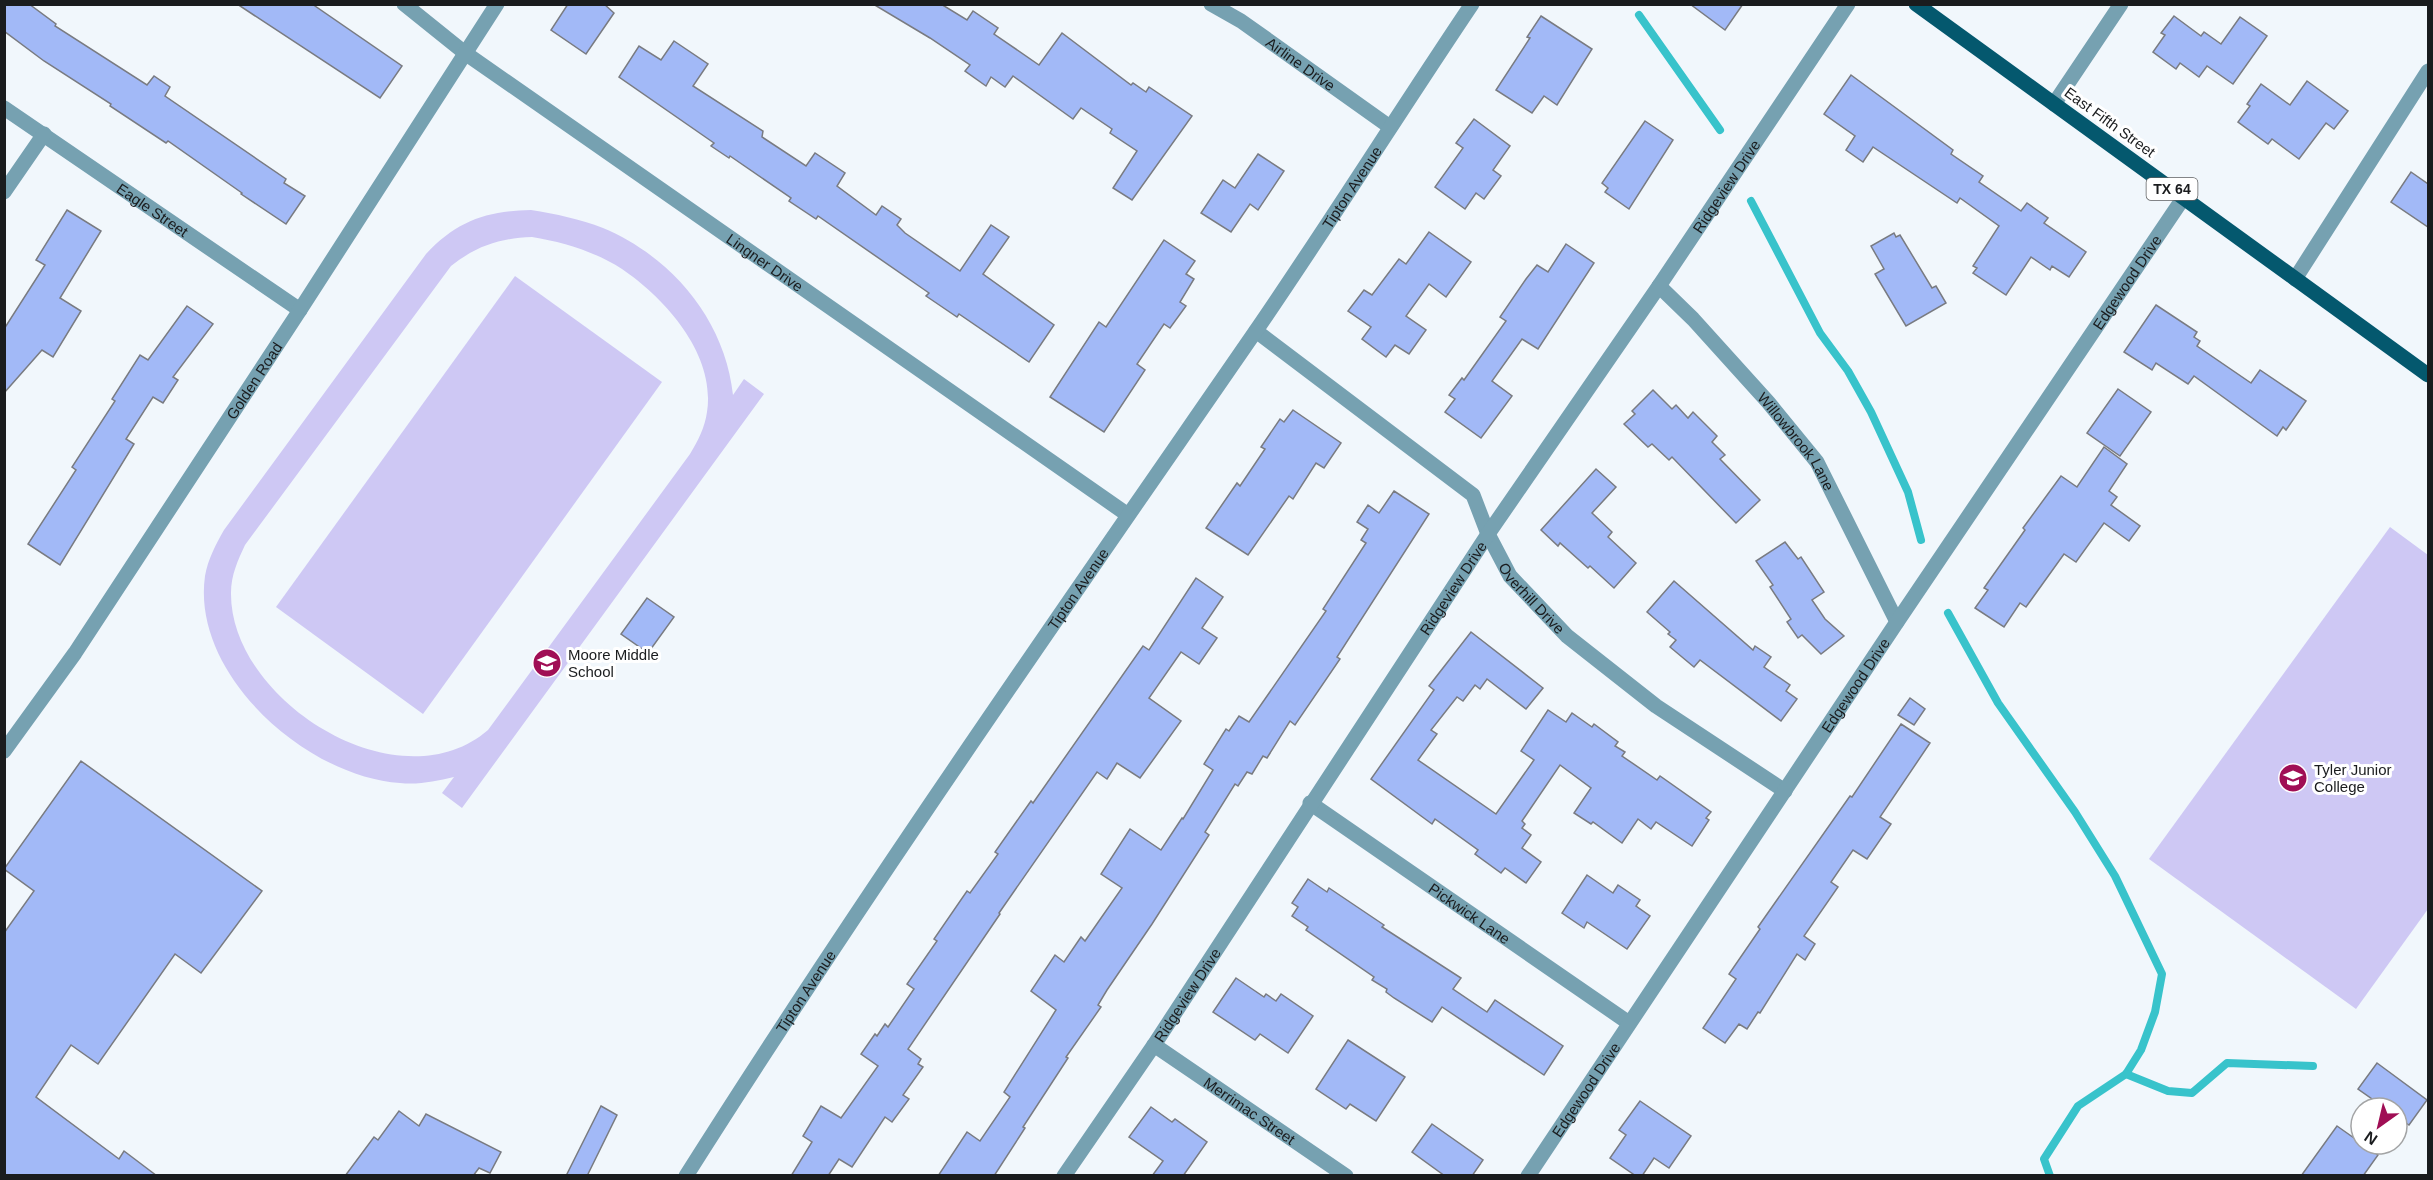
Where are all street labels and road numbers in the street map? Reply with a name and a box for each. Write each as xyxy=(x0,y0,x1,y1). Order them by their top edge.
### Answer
street label: Airline Drive xyxy=(1263,33,1339,94)
street label: East Fifth Street xyxy=(2062,84,2159,161)
street label: Ridgeview Drive xyxy=(1689,136,1763,236)
street label: Tipton Avenue xyxy=(1318,143,1385,232)
road number: TX 64 xyxy=(2146,178,2198,200)
street label: Eagle Street xyxy=(114,179,192,240)
street label: Lingner Drive xyxy=(724,230,807,295)
street label: Edgewood Drive xyxy=(2089,232,2165,332)
street label: Golden Road xyxy=(222,339,285,422)
street label: Willowbrook Lane xyxy=(1755,389,1838,493)
street label: Ridgeview Drive xyxy=(1416,538,1490,638)
street label: Tipton Avenue xyxy=(1044,545,1112,633)
street label: Overhill Drive xyxy=(1496,559,1568,637)
street label: Edgewood Drive xyxy=(1817,634,1893,735)
street label: Pickwick Lane xyxy=(1426,879,1514,947)
street label: Ridgeview Drive xyxy=(1150,945,1224,1045)
street label: Tipton Avenue xyxy=(772,947,839,1036)
street label: Edgewood Drive xyxy=(1548,1039,1623,1140)
street label: Merrimac Street xyxy=(1201,1073,1299,1148)

